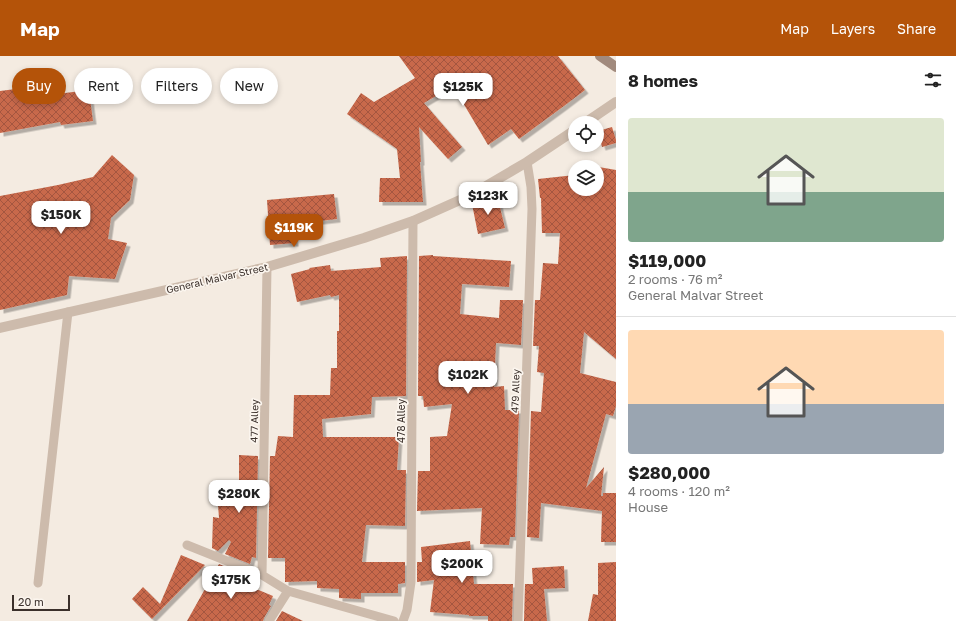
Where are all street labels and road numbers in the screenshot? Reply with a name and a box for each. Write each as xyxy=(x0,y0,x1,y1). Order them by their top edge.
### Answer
street label: General Malvar Street xyxy=(165,260,269,296)
street label: 479 Alley xyxy=(508,368,522,413)
street label: 477 Alley xyxy=(248,399,260,443)
street label: 478 Alley xyxy=(395,399,407,443)

